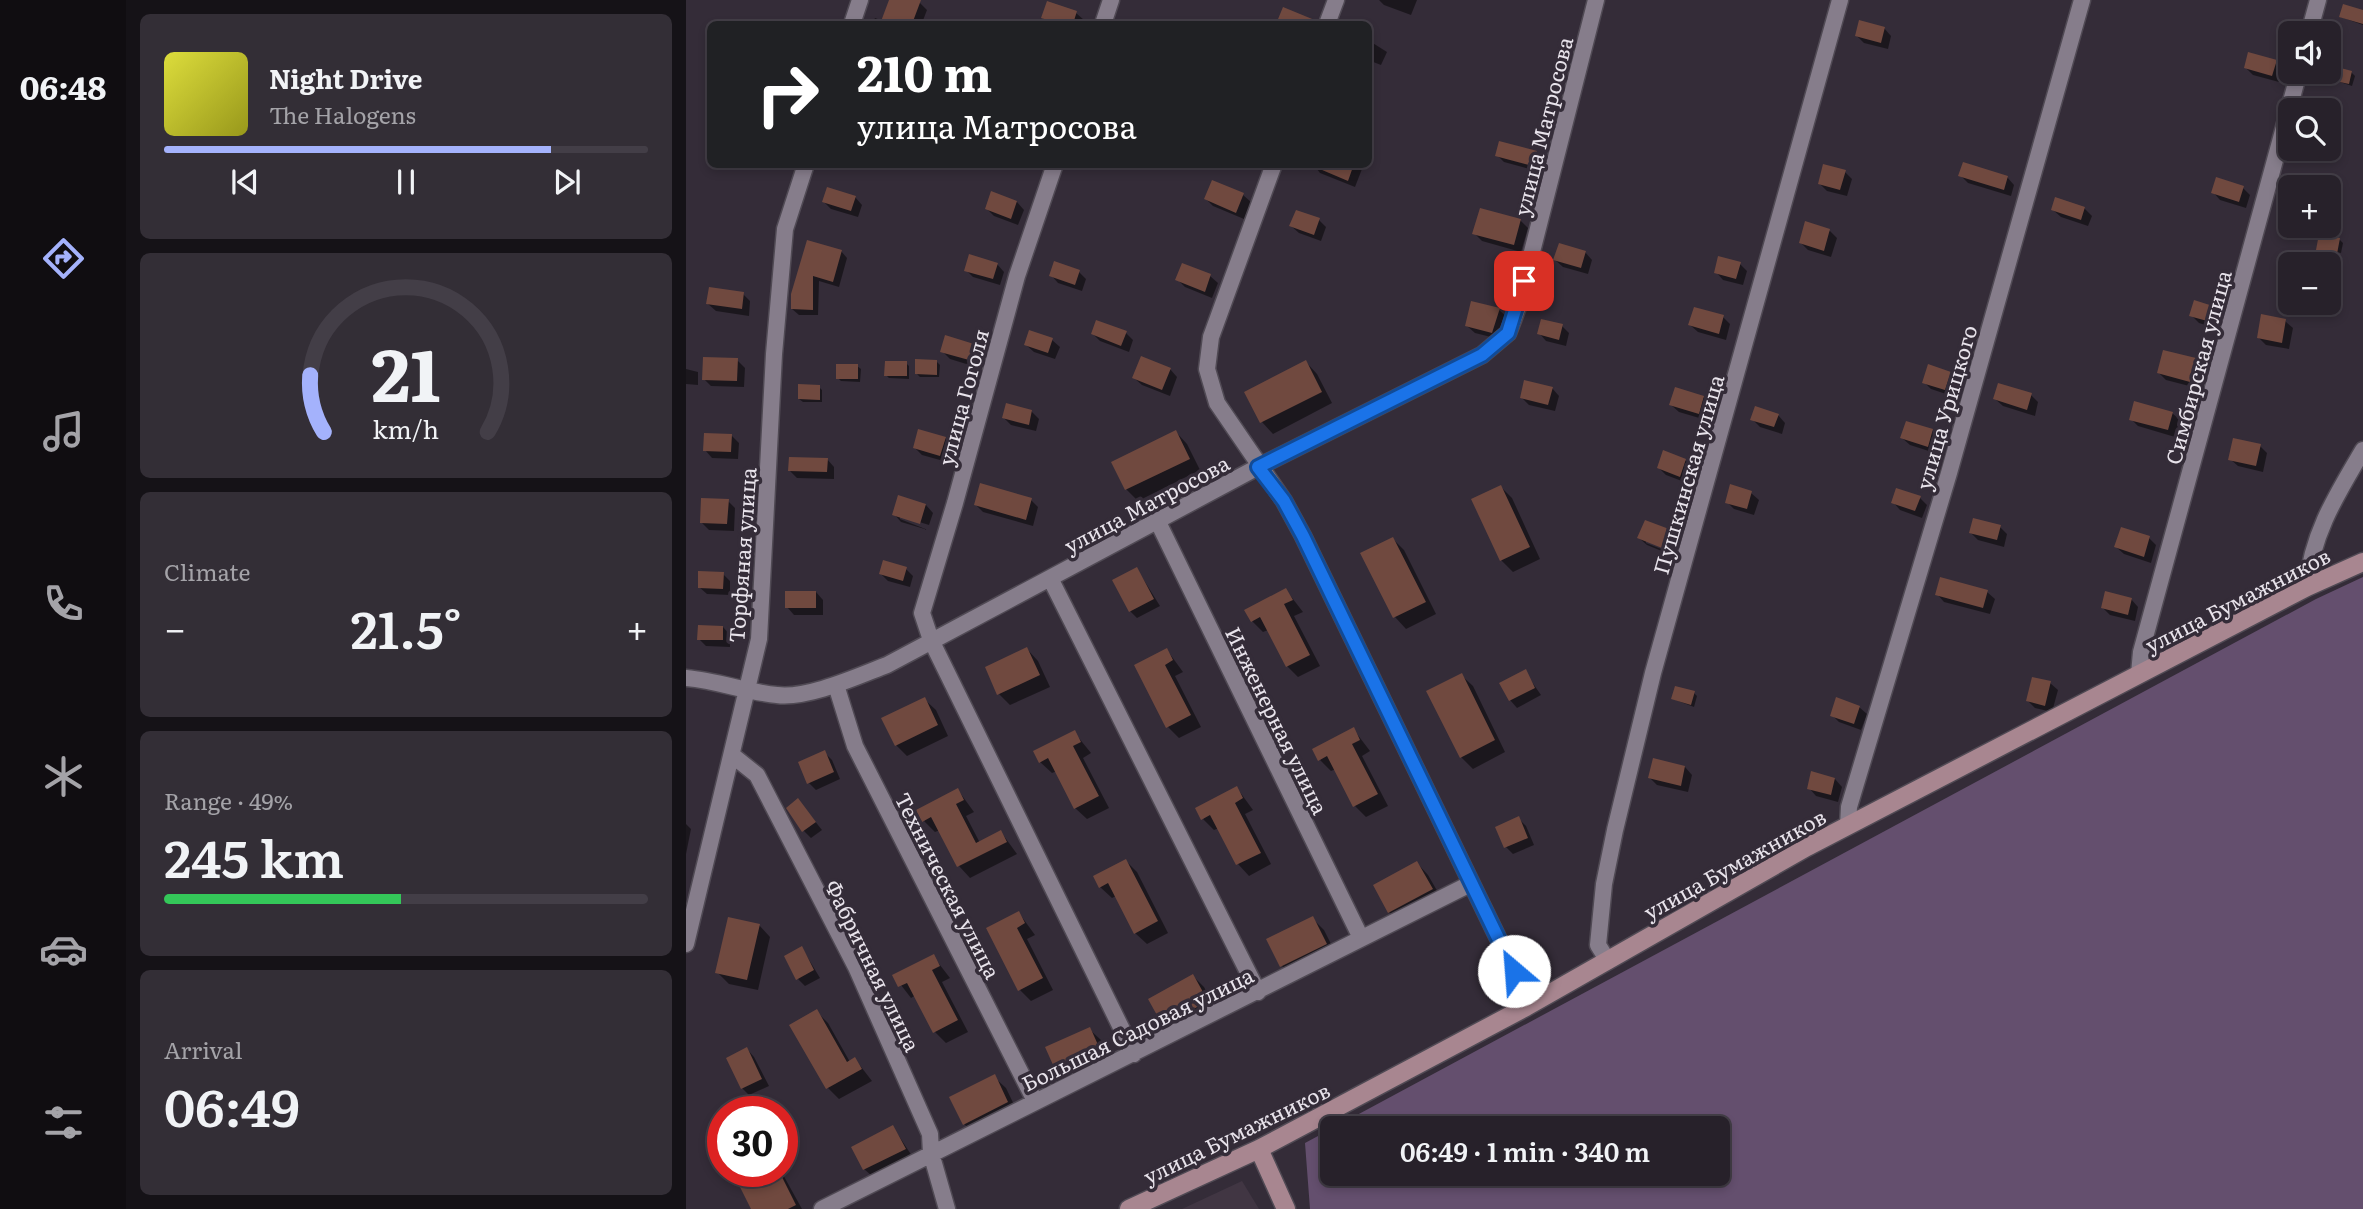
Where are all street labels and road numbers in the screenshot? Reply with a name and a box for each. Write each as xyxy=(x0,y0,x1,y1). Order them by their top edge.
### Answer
street label: улица Матросова xyxy=(1505,33,1579,219)
street label: Симбирская улица xyxy=(2156,266,2238,468)
street label: улица Урицкого xyxy=(1907,321,1983,493)
street label: улица Гоголя xyxy=(929,325,995,469)
street label: Пушкинская улица xyxy=(1644,370,1731,578)
street label: улица Матросова xyxy=(1058,446,1235,560)
street label: Торфяная улица xyxy=(719,466,763,644)
street label: улица Бумажников xyxy=(2139,539,2335,659)
street label: Инженерная улица xyxy=(1219,621,1337,820)
street label: Техническая улица xyxy=(889,787,1010,984)
street label: улица Бумажников xyxy=(1637,800,1831,926)
street label: Фабричная улица xyxy=(819,874,929,1057)
street label: Большая Садовая улица xyxy=(1016,958,1259,1098)
street label: улица Бумажников xyxy=(1137,1073,1335,1191)

